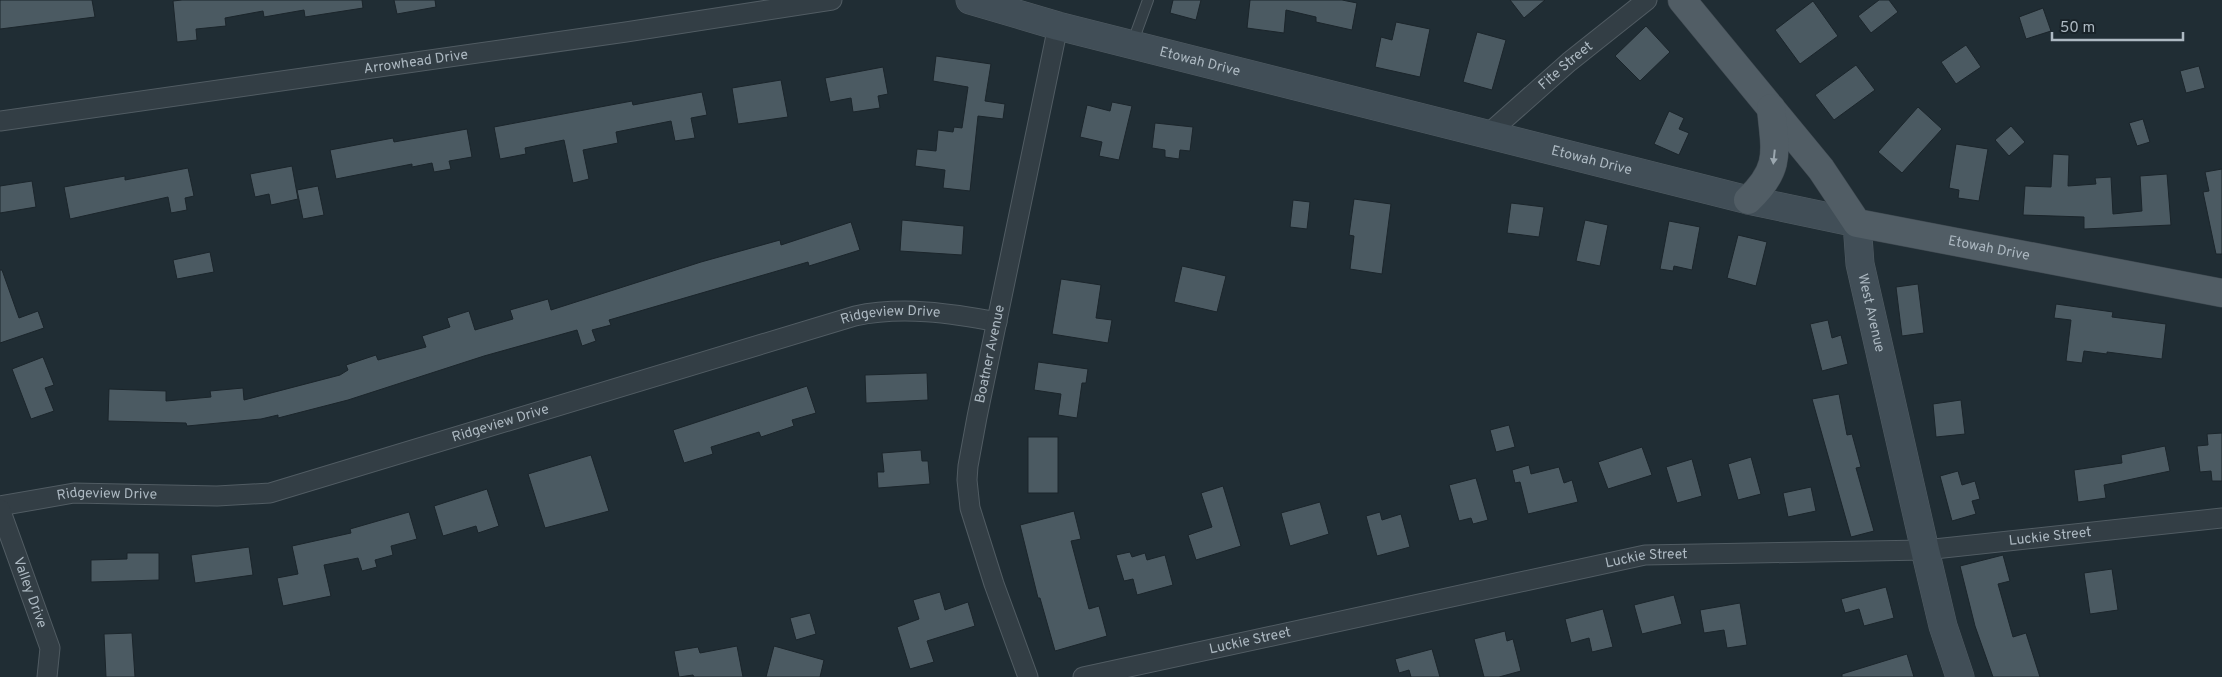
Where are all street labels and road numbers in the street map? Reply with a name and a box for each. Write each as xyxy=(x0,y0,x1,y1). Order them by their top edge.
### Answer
street label: Fite Street xyxy=(1535,38,1596,94)
street label: Etowah Drive xyxy=(1158,43,1242,80)
street label: Arrowhead Drive xyxy=(363,46,469,78)
street label: Etowah Drive xyxy=(1549,142,1634,179)
street label: Etowah Drive xyxy=(1947,232,2031,264)
street label: West Avenue xyxy=(1854,272,1888,354)
street label: Ridgeview Drive xyxy=(838,303,941,328)
street label: Boatner Avenue xyxy=(972,303,1009,405)
street label: Ridgeview Drive xyxy=(450,401,551,446)
street label: Ridgeview Drive xyxy=(55,484,157,504)
street label: Luckie Street xyxy=(2008,524,2092,549)
street label: Luckie Street xyxy=(1603,546,1688,572)
street label: Valley Drive xyxy=(10,555,51,630)
street label: Luckie Street xyxy=(1208,624,1293,658)

